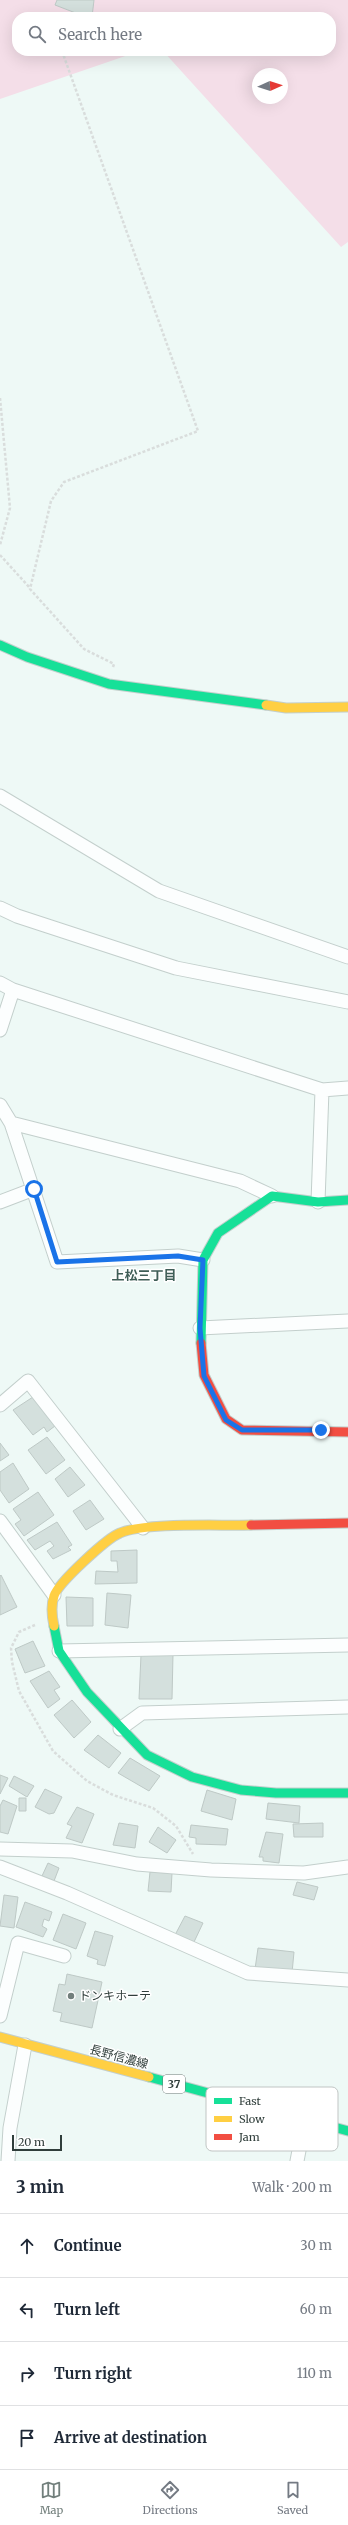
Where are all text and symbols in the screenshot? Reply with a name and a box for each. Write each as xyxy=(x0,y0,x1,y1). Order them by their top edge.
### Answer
search box xyxy=(12,12,336,56)
icon: search xyxy=(26,23,48,45)
text: Search here xyxy=(58,25,142,44)
north arrow xyxy=(252,68,288,104)
route start xyxy=(25,1180,43,1198)
district label: 上松三丁目 xyxy=(111,1267,177,1284)
route end xyxy=(312,1421,330,1439)
place label: ドンキホーテ xyxy=(79,1988,151,2003)
marker: ドンキホーテ xyxy=(66,1991,76,2001)
street label: 長野信濃線 xyxy=(88,2042,150,2072)
road number: 37 xyxy=(163,2075,185,2093)
legend xyxy=(206,2087,338,2151)
text: Fast xyxy=(239,2094,262,2108)
text: Slow xyxy=(239,2112,265,2126)
text: Jam xyxy=(238,2130,260,2144)
scale bar xyxy=(12,2133,62,2152)
text: 20 m xyxy=(18,2135,45,2149)
text: 3 min xyxy=(16,2176,64,2198)
text: Walk · 200 m xyxy=(252,2179,332,2196)
icon: ahead xyxy=(16,2235,38,2257)
text: Continue xyxy=(54,2236,122,2255)
text: 30 m xyxy=(300,2237,332,2254)
icon: left xyxy=(16,2299,38,2321)
text: Turn left xyxy=(54,2300,120,2319)
text: 60 m xyxy=(300,2301,332,2318)
icon: right xyxy=(16,2363,38,2385)
text: Turn right xyxy=(54,2364,132,2383)
text: 110 m xyxy=(297,2365,332,2382)
icon: arrive xyxy=(16,2427,38,2449)
text: Arrive at destination xyxy=(54,2428,207,2447)
tab: Map xyxy=(40,2479,63,2517)
tab: Directions xyxy=(143,2479,198,2517)
tab: Saved xyxy=(277,2479,308,2517)

